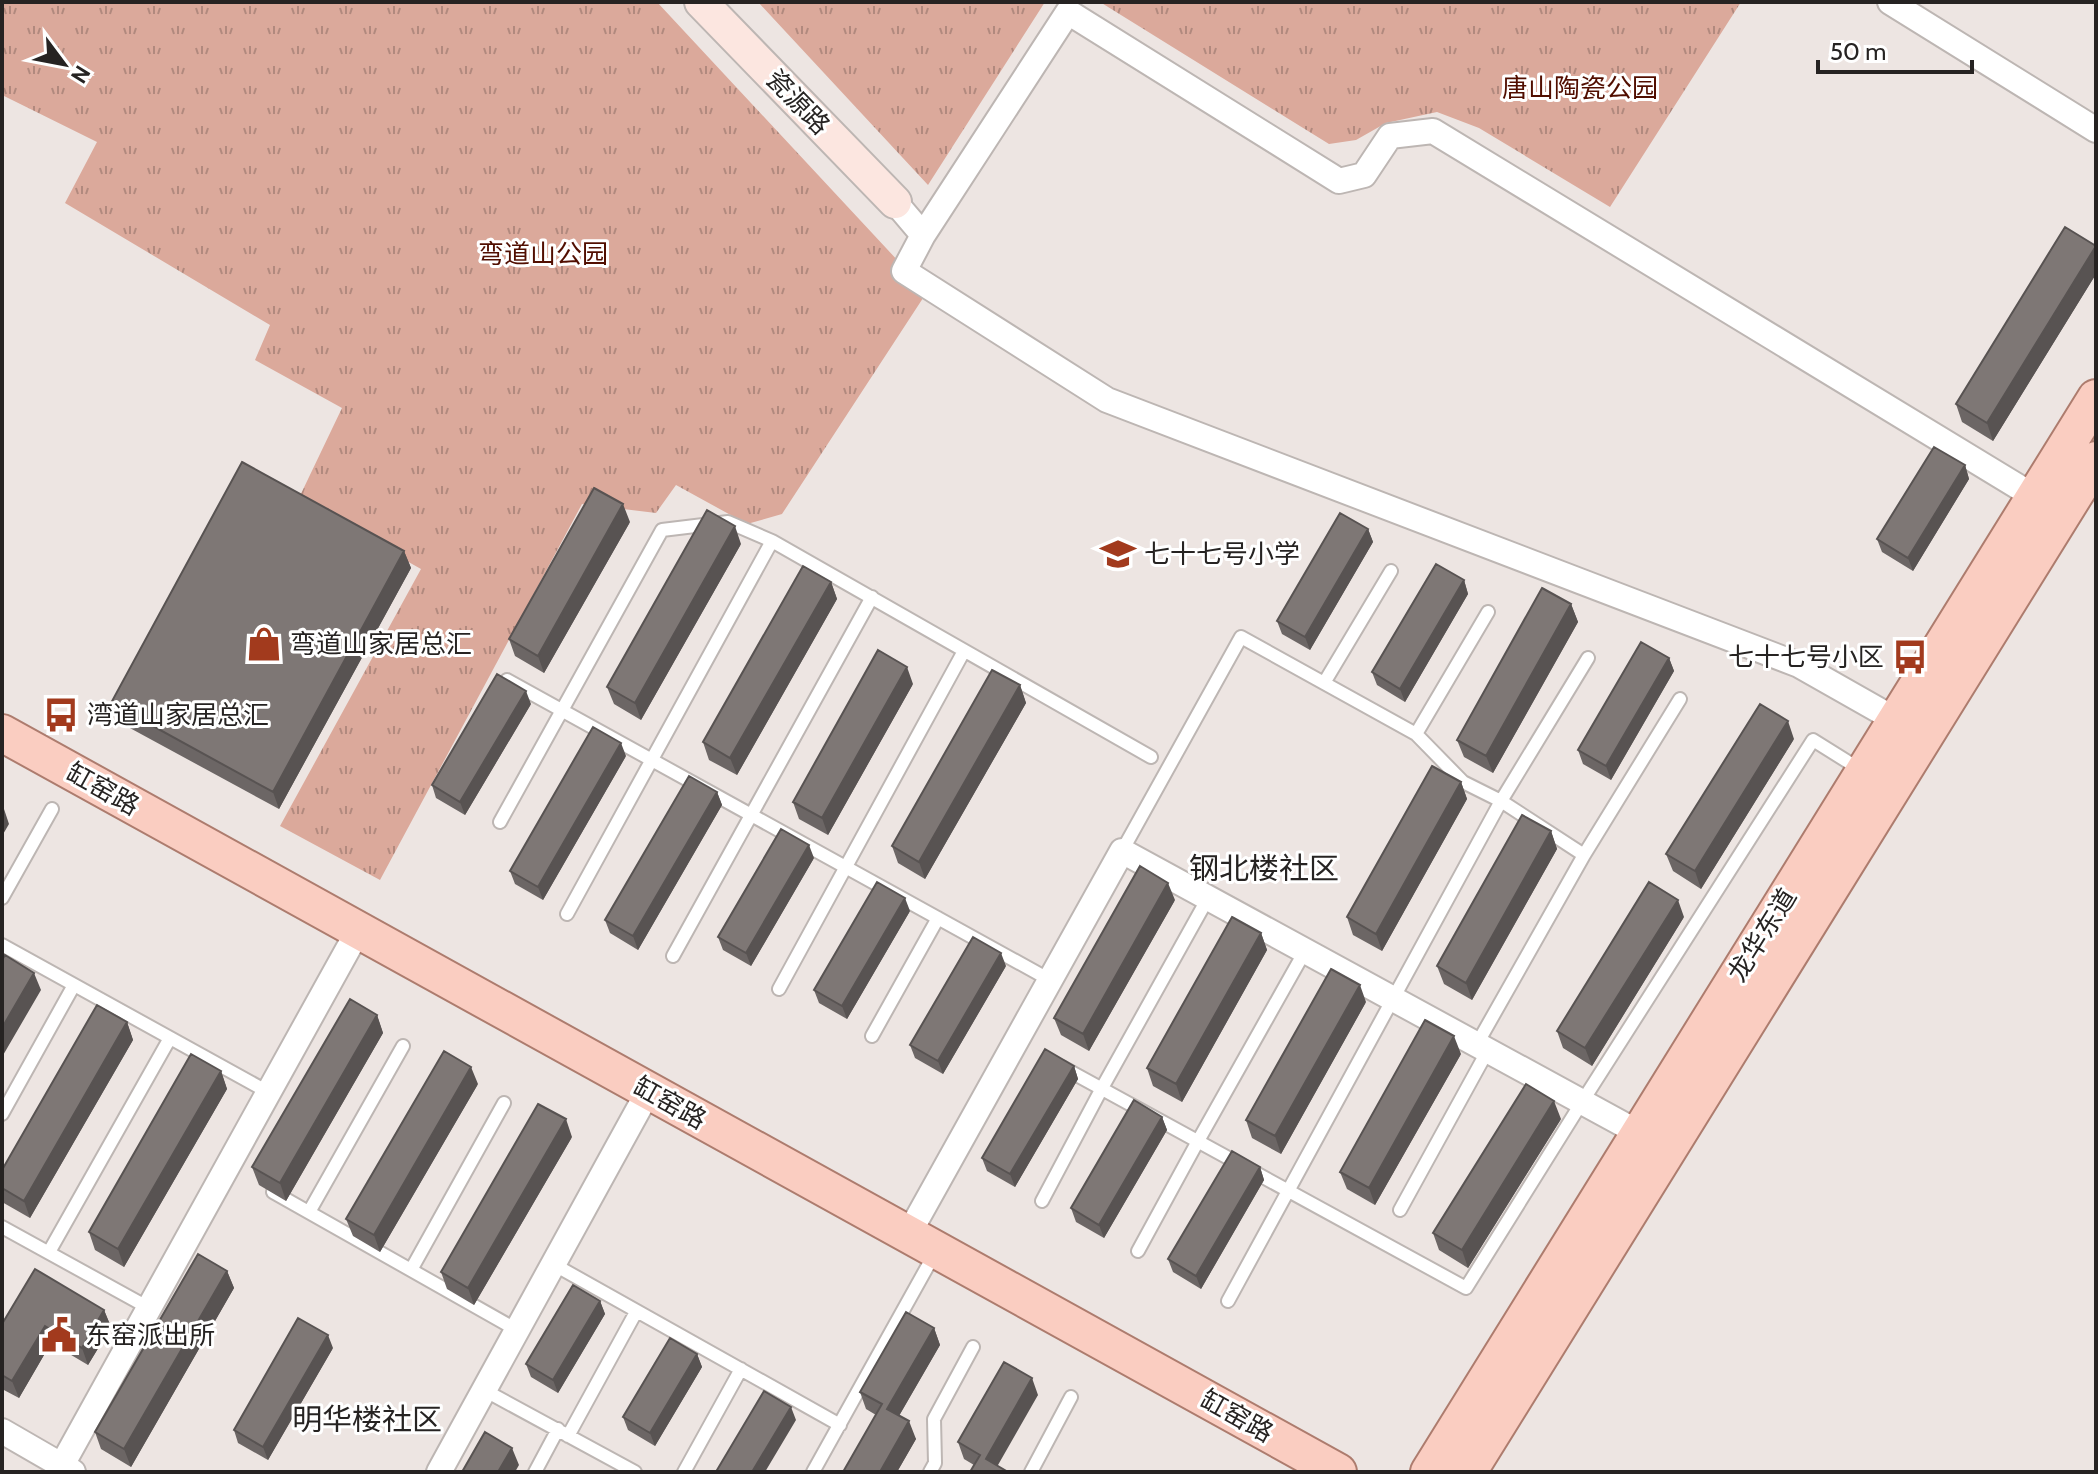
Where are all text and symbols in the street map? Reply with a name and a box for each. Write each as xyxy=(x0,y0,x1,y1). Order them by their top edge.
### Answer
north arrow xyxy=(24,24,104,104)
scale bar xyxy=(1818,24,1972,74)
text: 50 m xyxy=(1830,37,1886,66)
text: N xyxy=(65,61,96,88)
street label: 瓷源路 xyxy=(759,63,837,141)
park label: 唐山陶瓷公园 xyxy=(1502,72,1658,104)
park label: 弯道山公园 xyxy=(478,238,608,270)
school or university icon: 七十七号小学 xyxy=(1099,535,1137,573)
place label: 七十七号小学 xyxy=(1144,538,1300,570)
shop icon: 弯道山家居总汇 xyxy=(245,625,283,663)
place label: 弯道山家居总汇 xyxy=(290,628,472,660)
bus stop icon: 七十七号小区 xyxy=(1891,638,1929,676)
place label: 七十七号小区 xyxy=(1728,641,1884,673)
bus stop icon: 湾道山家居总汇 xyxy=(42,696,80,734)
place label: 湾道山家居总汇 xyxy=(87,699,269,731)
street label: 缸窑路 xyxy=(61,756,145,822)
district label: 钢北楼社区 xyxy=(1189,850,1339,887)
street label: 龙华东道 xyxy=(1721,882,1803,988)
street label: 缸窑路 xyxy=(628,1070,712,1136)
public building icon: 东窑派出所 xyxy=(40,1316,78,1354)
place label: 东窑派出所 xyxy=(85,1319,215,1351)
street label: 缸窑路 xyxy=(1195,1383,1279,1449)
district label: 明华楼社区 xyxy=(292,1401,442,1438)

